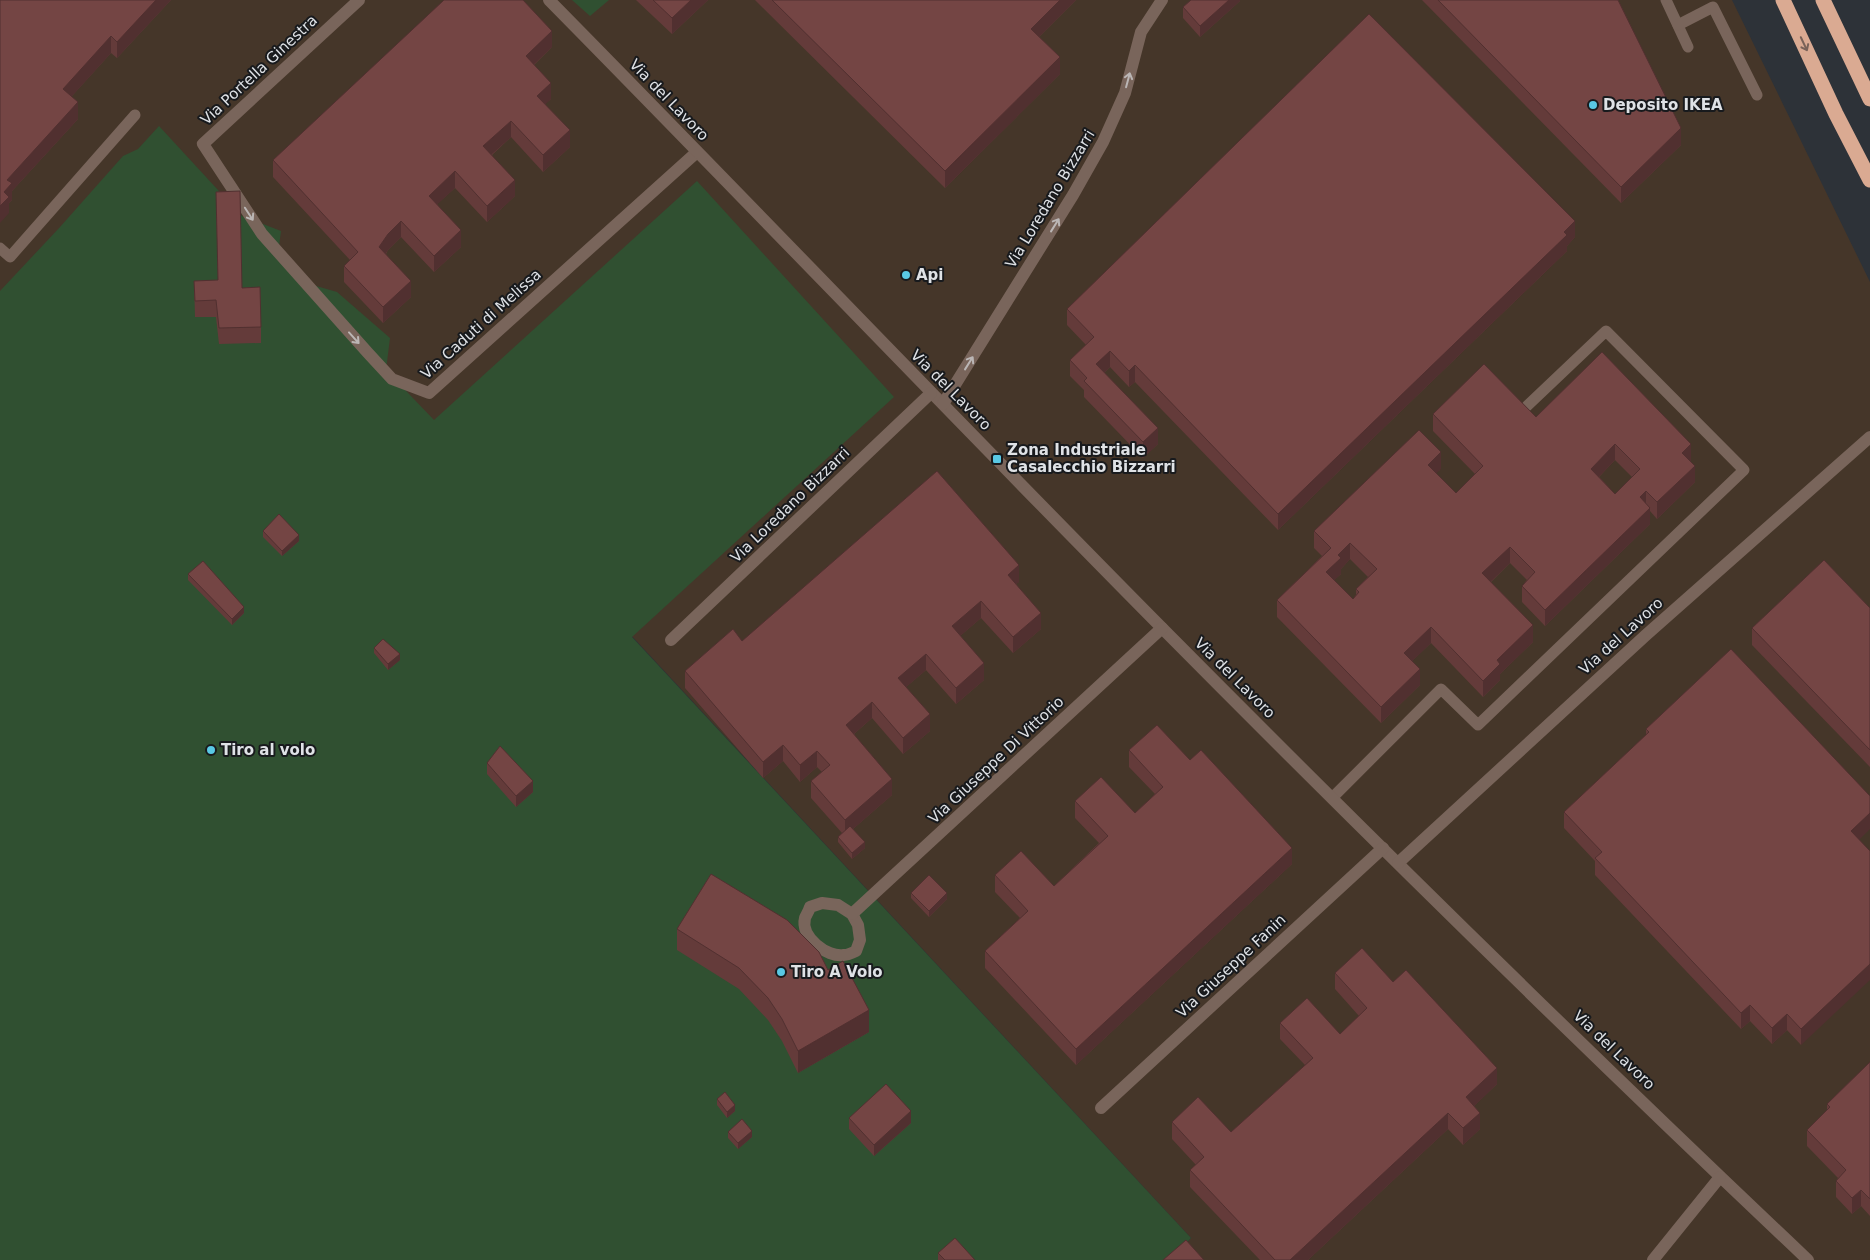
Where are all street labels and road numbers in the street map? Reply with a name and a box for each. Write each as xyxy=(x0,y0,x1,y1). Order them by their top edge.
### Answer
street label: Via Portella Ginestra xyxy=(197,11,321,129)
street label: Via del Lavoro xyxy=(626,55,712,145)
street label: Via Loredano Bizzarri xyxy=(1002,127,1098,271)
street label: Via Caduti di Melissa xyxy=(417,265,545,383)
street label: Via del Lavoro xyxy=(907,346,995,434)
street label: Via Loredano Bizzarri xyxy=(727,444,853,566)
street label: Via del Lavoro xyxy=(1575,594,1667,678)
street label: Via del Lavoro xyxy=(1191,634,1279,722)
street label: Via Giuseppe Di Vittorio xyxy=(925,693,1067,827)
street label: Via Giuseppe Fanin xyxy=(1173,911,1289,1021)
street label: Via del Lavoro xyxy=(1569,1007,1659,1093)

